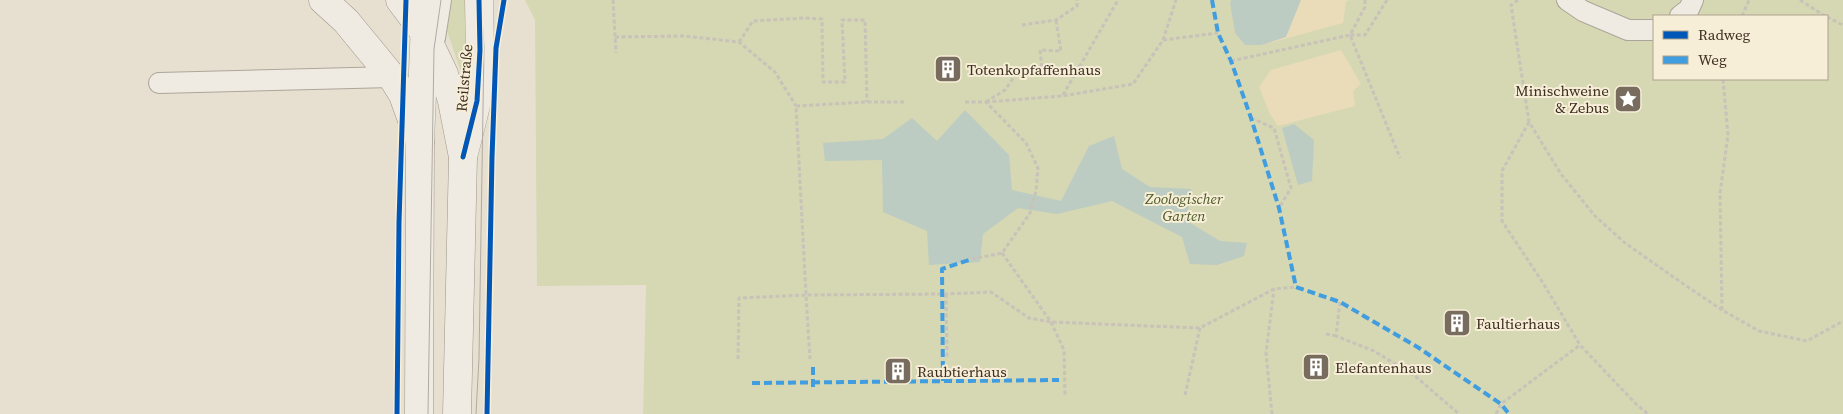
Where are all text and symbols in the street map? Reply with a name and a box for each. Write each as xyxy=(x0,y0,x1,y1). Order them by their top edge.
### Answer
legend xyxy=(1653,15,1828,80)
text: Radweg xyxy=(1698,24,1751,45)
street label: Reilstraße xyxy=(451,43,477,113)
text: Weg xyxy=(1698,49,1727,70)
building icon: Totenkopfaffenhaus xyxy=(933,54,963,84)
place label: Totenkopfaffenhaus xyxy=(967,59,1101,80)
place label: Minischweine & Zebus xyxy=(1515,80,1609,118)
place icon: Minischweine & Zebus xyxy=(1613,84,1643,114)
park label: Zoologischer Garten xyxy=(1144,188,1224,226)
building icon: Faultierhaus xyxy=(1442,308,1472,338)
place label: Faultierhaus xyxy=(1476,313,1560,334)
building icon: Elefantenhaus xyxy=(1301,352,1331,382)
building icon: Raubtierhaus xyxy=(883,356,913,386)
place label: Elefantenhaus xyxy=(1335,357,1431,378)
place label: Raubtierhaus xyxy=(917,361,1007,382)

